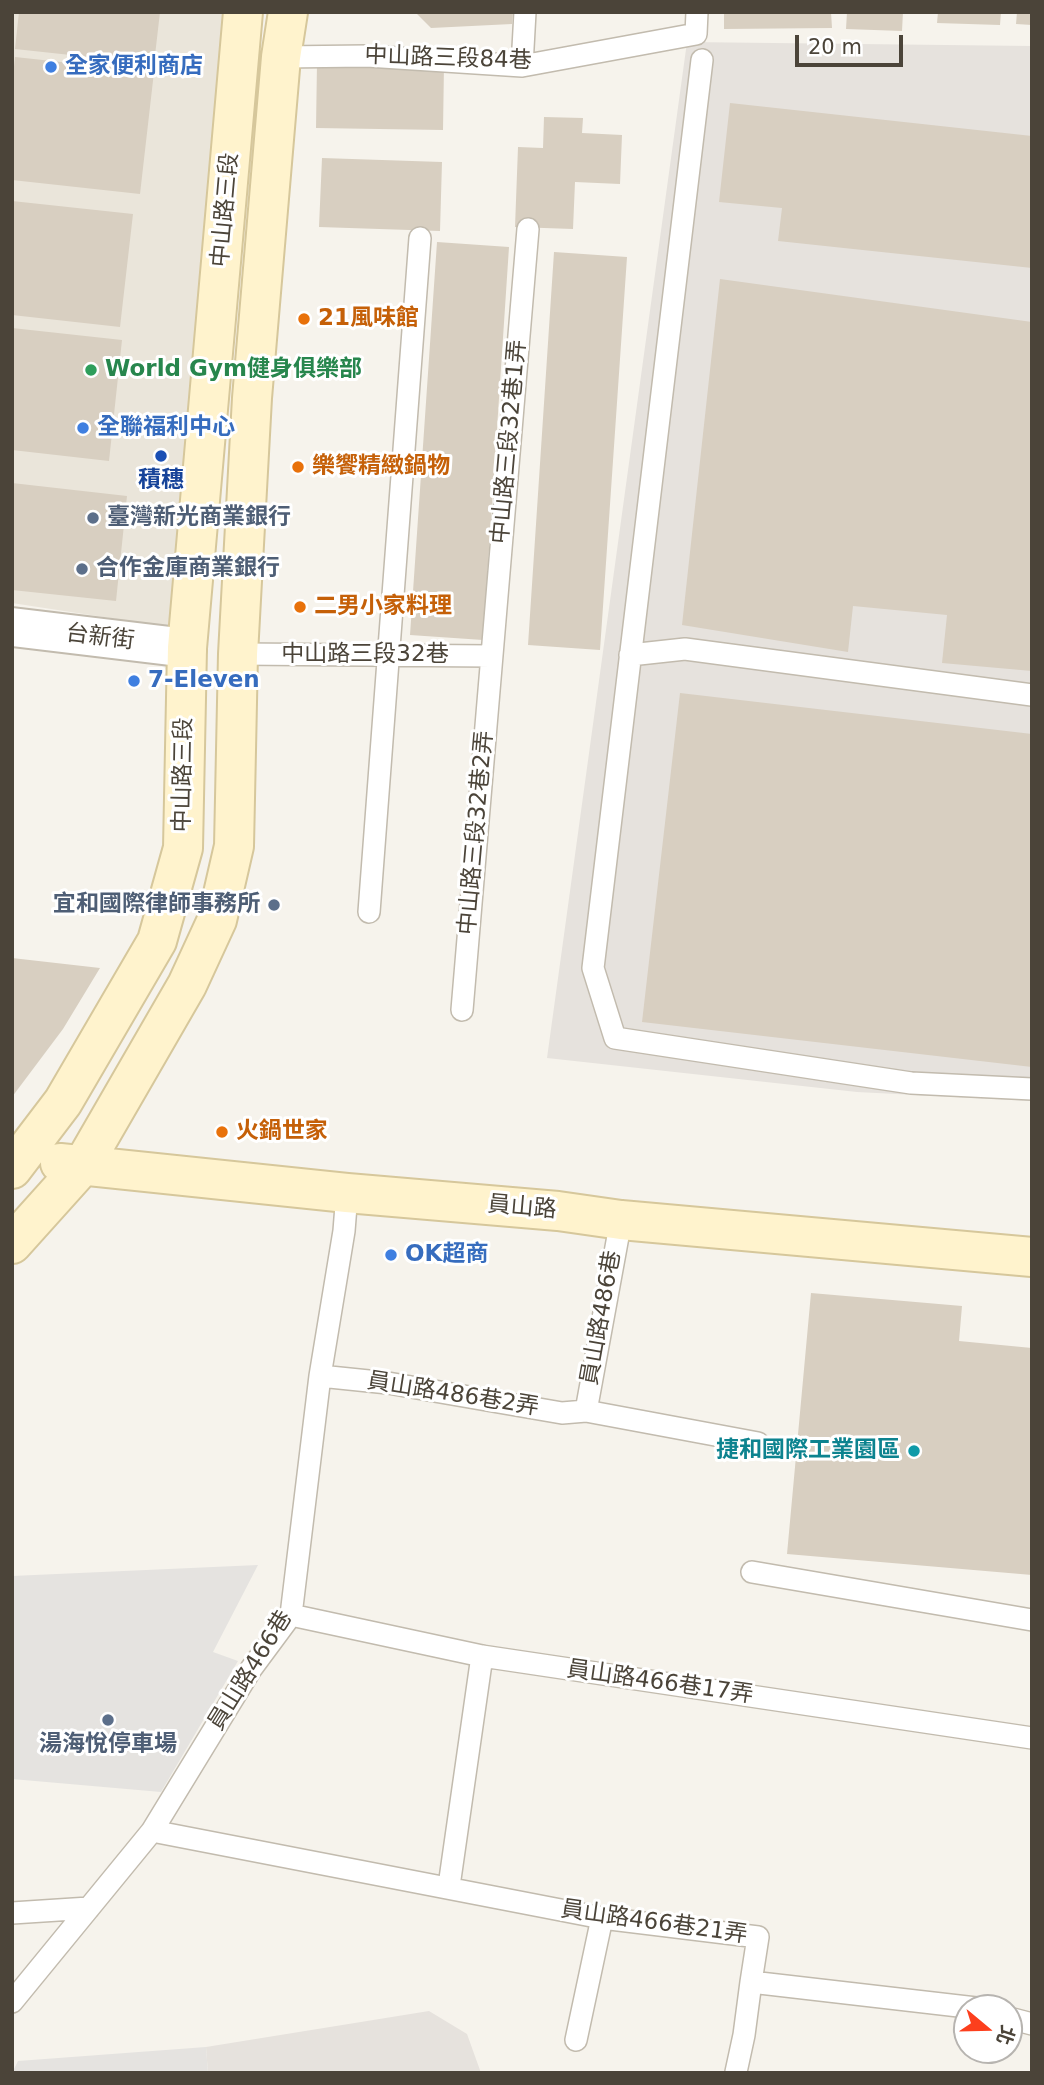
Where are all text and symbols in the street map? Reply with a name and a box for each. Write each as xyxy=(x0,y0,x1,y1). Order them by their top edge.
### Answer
scale bar xyxy=(799,21,908,65)
text: 20 m xyxy=(808,35,862,59)
street label: 中山路三段84巷 xyxy=(364,42,532,76)
place label: 全家便利商店 xyxy=(65,53,203,81)
marker: 全家便利商店 xyxy=(43,59,59,75)
street label: 中山路三段 xyxy=(207,152,245,268)
place label: 21風味館 xyxy=(318,305,419,333)
marker: 21風味館 xyxy=(296,311,312,327)
street label: 中山路三段32巷1弄 xyxy=(487,339,533,545)
place label: World Gym健身俱樂部 xyxy=(105,356,362,384)
marker: World Gym健身俱樂部 xyxy=(83,362,99,378)
place label: 全聯福利中心 xyxy=(97,414,235,442)
marker: 全聯福利中心 xyxy=(75,420,91,436)
marker: 積穗 xyxy=(153,448,169,464)
place label: 樂饗精緻鍋物 xyxy=(312,453,450,481)
marker: 樂饗精緻鍋物 xyxy=(290,459,306,475)
place label: 積穗 xyxy=(138,467,184,495)
place label: 臺灣新光商業銀行 xyxy=(107,504,291,532)
marker: 臺灣新光商業銀行 xyxy=(85,510,101,526)
place label: 合作金庫商業銀行 xyxy=(96,555,280,583)
marker: 合作金庫商業銀行 xyxy=(74,561,90,577)
place label: 二男小家料理 xyxy=(314,593,452,621)
marker: 二男小家料理 xyxy=(292,599,308,615)
street label: 台新街 xyxy=(64,620,136,656)
street label: 中山路三段32巷 xyxy=(281,641,449,669)
place label: 7-Eleven xyxy=(148,667,260,695)
marker: 7-Eleven xyxy=(126,673,142,689)
street label: 中山路三段 xyxy=(169,717,199,833)
street label: 中山路三段32巷2弄 xyxy=(454,730,500,936)
place label: 宜和國際律師事務所 xyxy=(53,891,260,919)
marker: 宜和國際律師事務所 xyxy=(266,897,282,913)
place label: 火鍋世家 xyxy=(236,1118,328,1146)
marker: 火鍋世家 xyxy=(214,1124,230,1140)
street label: 員山路 xyxy=(486,1191,558,1225)
place label: OK超商 xyxy=(405,1241,488,1269)
marker: OK超商 xyxy=(383,1247,399,1263)
street label: 員山路486巷 xyxy=(577,1249,627,1387)
street label: 員山路486巷2弄 xyxy=(365,1368,541,1422)
place label: 捷和國際工業園區 xyxy=(716,1437,900,1465)
marker: 捷和國際工業園區 xyxy=(906,1443,922,1459)
street label: 員山路466巷 xyxy=(203,1606,299,1736)
street label: 員山路466巷17弄 xyxy=(565,1656,755,1710)
marker: 湯海悅停車場 xyxy=(100,1712,116,1728)
place label: 湯海悅停車場 xyxy=(39,1731,177,1759)
street label: 員山路466巷21弄 xyxy=(559,1896,749,1950)
north arrow xyxy=(953,1994,1023,2064)
text: 北 xyxy=(992,2023,1019,2048)

